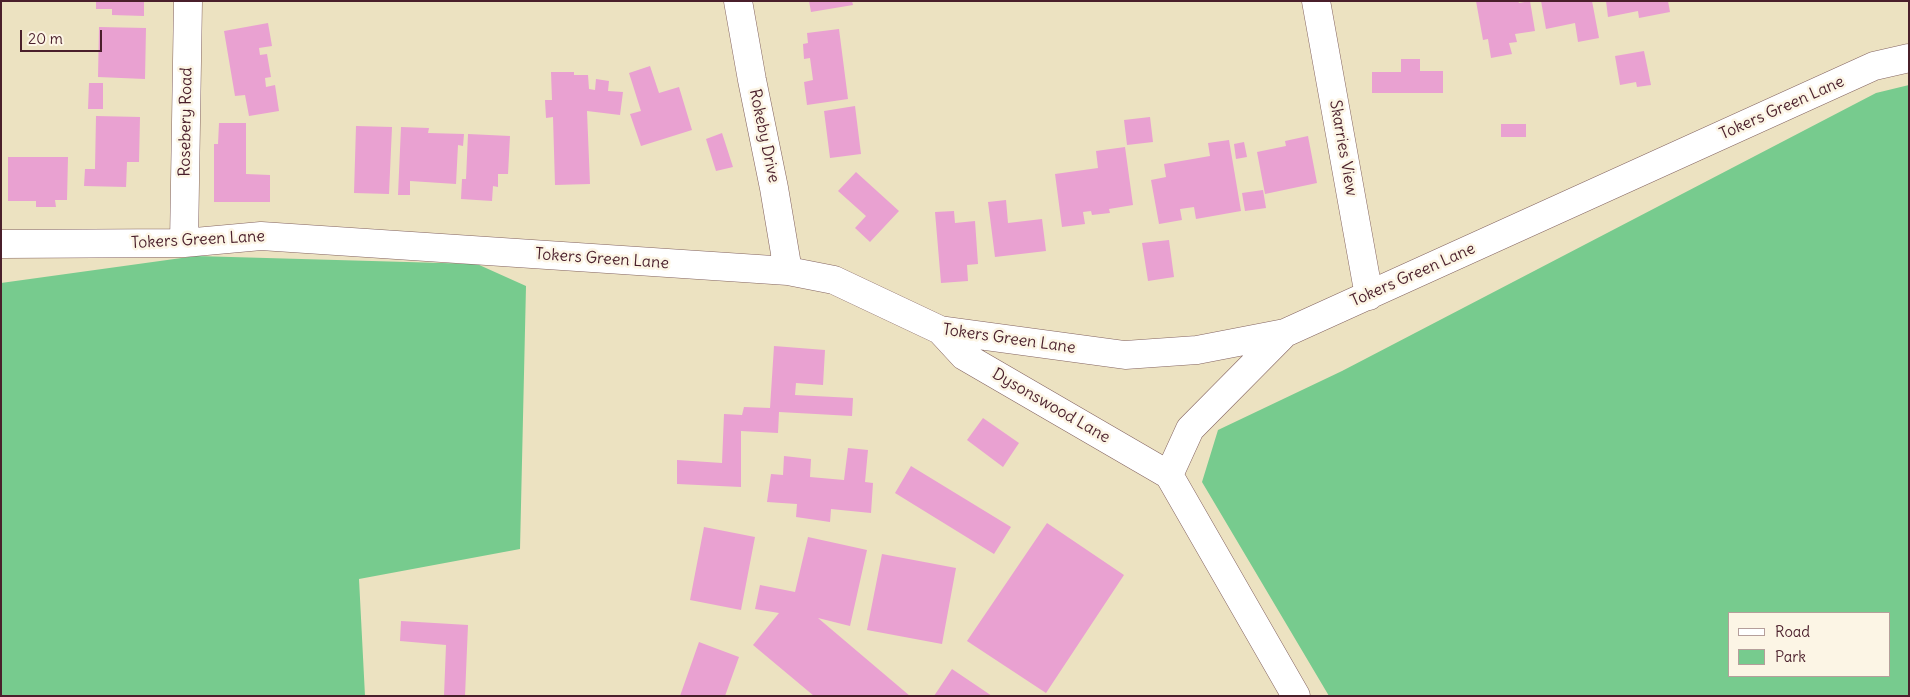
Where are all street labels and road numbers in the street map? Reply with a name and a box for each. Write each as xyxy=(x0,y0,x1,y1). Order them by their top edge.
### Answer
street label: Rosebery Road xyxy=(175,67,197,177)
street label: Tokers Green Lane xyxy=(1717,72,1847,144)
street label: Rokeby Drive xyxy=(745,87,783,185)
street label: Skarries View xyxy=(1325,98,1361,198)
street label: Tokers Green Lane xyxy=(131,227,265,253)
street label: Tokers Green Lane xyxy=(1348,239,1478,311)
street label: Tokers Green Lane xyxy=(534,245,670,273)
street label: Tokers Green Lane xyxy=(941,320,1077,358)
street label: Dysonswood Lane xyxy=(989,365,1113,447)

